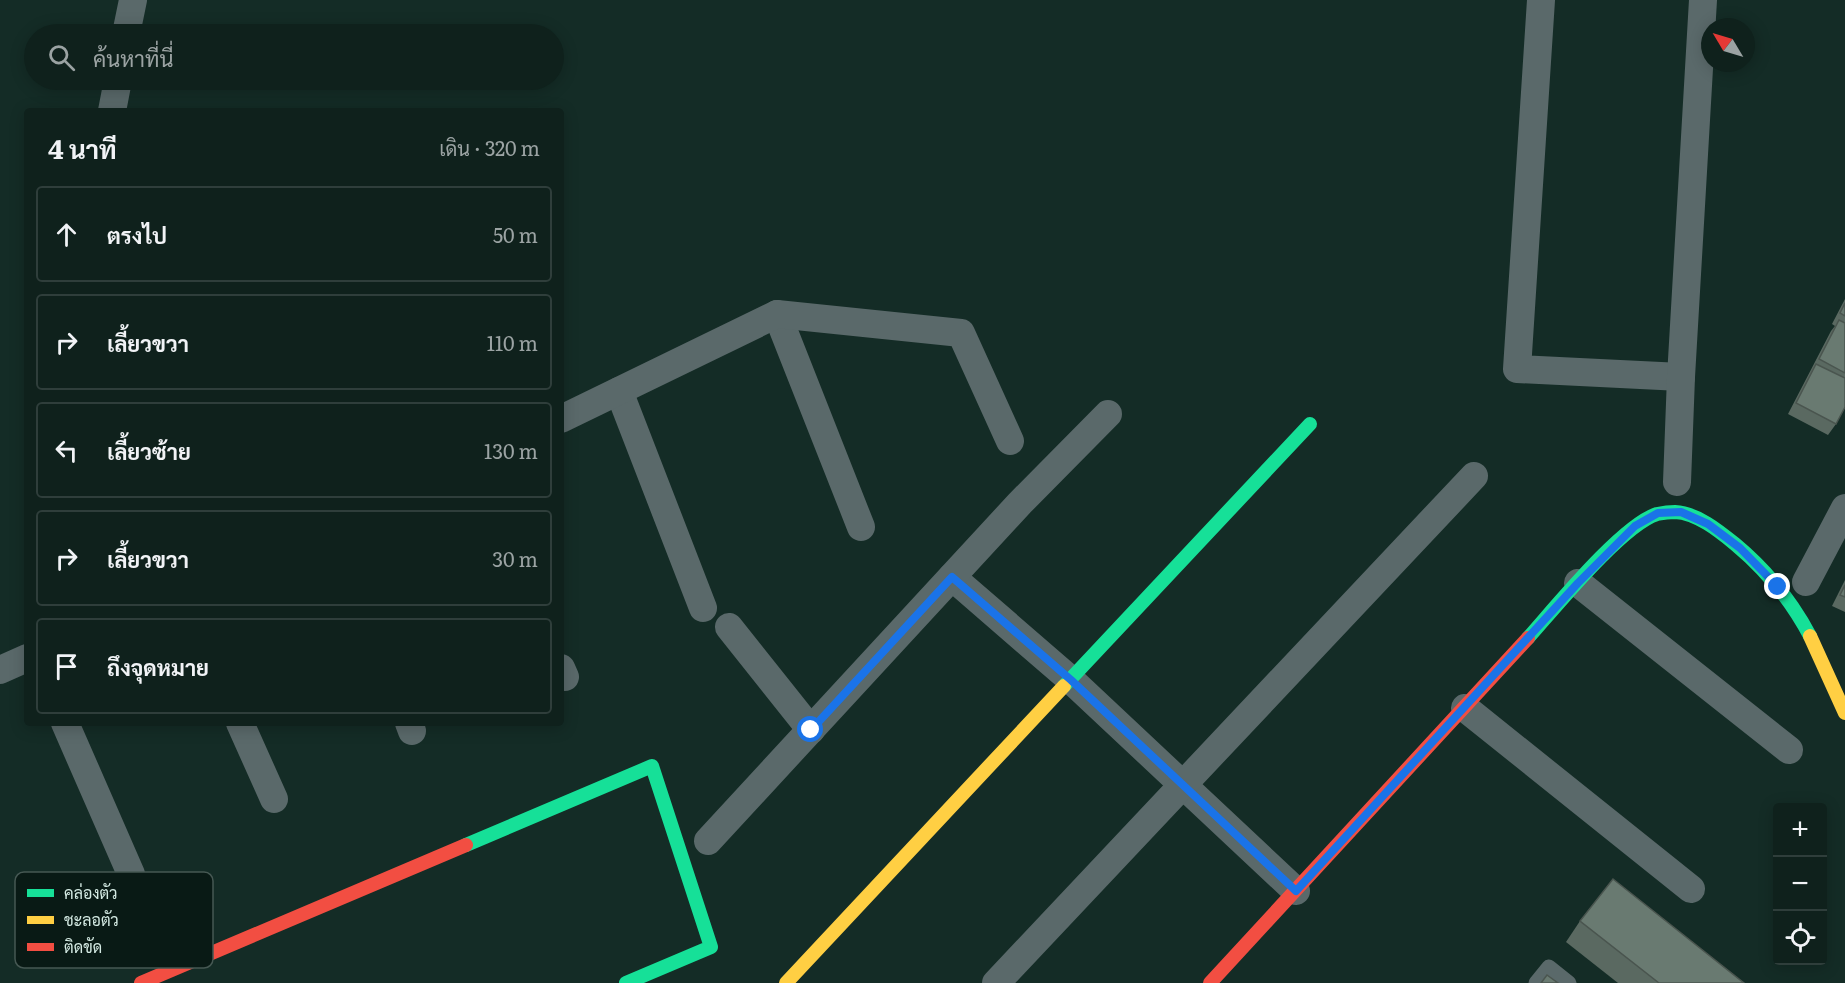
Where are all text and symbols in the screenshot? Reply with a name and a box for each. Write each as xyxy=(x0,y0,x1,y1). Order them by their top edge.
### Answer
north arrow xyxy=(1701,18,1755,72)
search box xyxy=(24,24,564,90)
icon: search xyxy=(45,41,78,74)
text: ค้นหาที่นี่ xyxy=(93,41,173,74)
text: 4 นาที xyxy=(48,128,117,167)
text: เดิน · 320 m xyxy=(439,132,540,162)
icon: ahead xyxy=(50,218,83,251)
text: ตรงไป xyxy=(107,218,167,251)
text: 50 m xyxy=(493,219,538,249)
icon: right xyxy=(50,326,83,359)
text: เลี้ยวขวา xyxy=(107,326,189,359)
text: 110 m xyxy=(487,327,538,357)
icon: left xyxy=(50,434,83,467)
text: เลี้ยวซ้าย xyxy=(107,434,191,467)
text: 130 m xyxy=(484,435,538,465)
icon: right xyxy=(50,542,83,575)
text: เลี้ยวขวา xyxy=(107,542,189,575)
text: 30 m xyxy=(492,543,538,573)
route end xyxy=(1764,573,1790,599)
icon: arrive xyxy=(50,650,83,683)
text: ถึงจุดหมาย xyxy=(107,650,209,683)
route start xyxy=(797,716,823,742)
map controls xyxy=(1773,803,1827,965)
button: + xyxy=(1773,803,1827,857)
button: − xyxy=(1773,857,1827,911)
legend xyxy=(15,872,213,968)
text: คล่องตัว xyxy=(64,880,118,904)
text: ชะลอตัว xyxy=(64,907,119,931)
button: locate xyxy=(1773,911,1827,965)
text: ติดขัด xyxy=(64,934,102,958)

